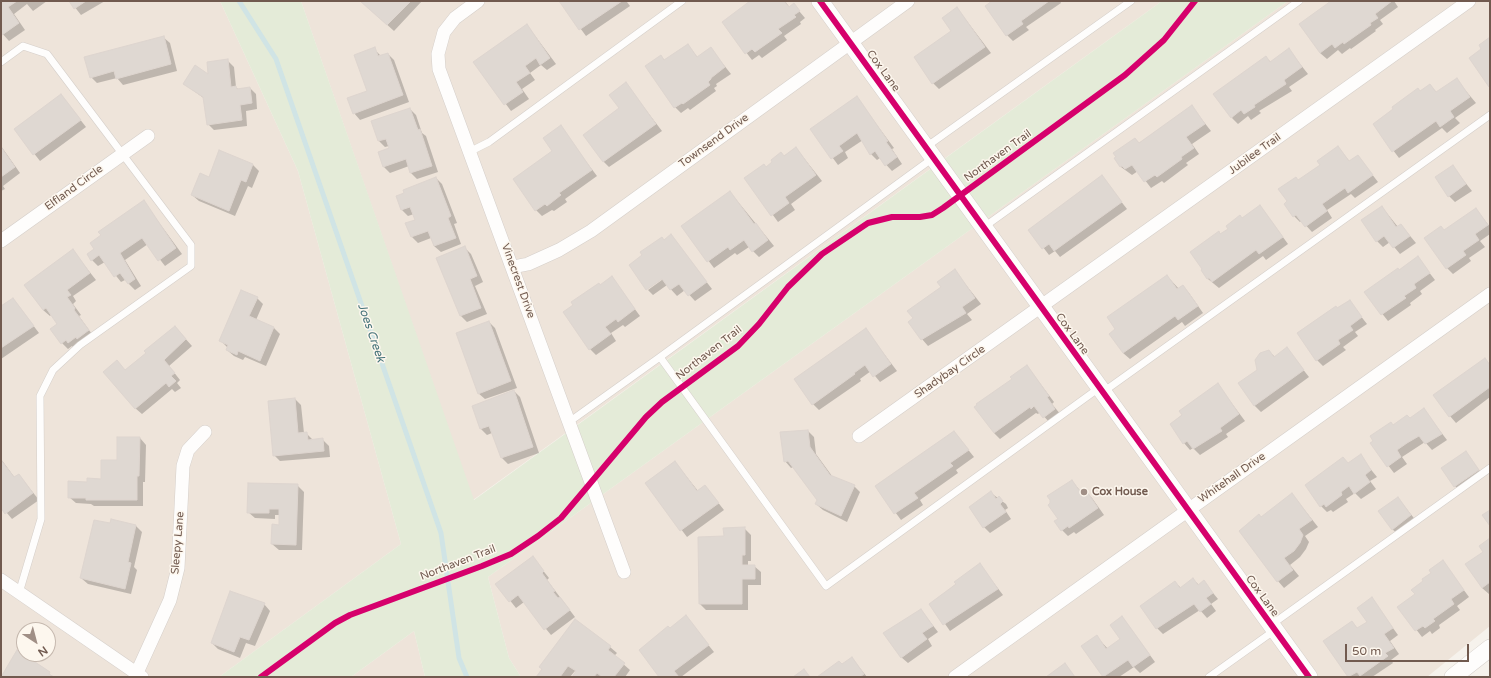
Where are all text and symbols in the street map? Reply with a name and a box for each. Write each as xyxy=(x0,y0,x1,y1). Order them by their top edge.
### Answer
street label: Cox Lane xyxy=(863,48,903,94)
street label: Townsend Drive xyxy=(676,111,752,171)
street label: Northaven Trail xyxy=(962,127,1034,185)
street label: Jubilee Trail xyxy=(1226,131,1284,177)
street label: Elfland Circle xyxy=(42,162,106,214)
street label: Vinecrest Drive xyxy=(498,242,538,320)
water label: Joes Creek xyxy=(354,302,388,364)
street label: Cox Lane xyxy=(1052,311,1092,357)
street label: Northaven Trail xyxy=(673,323,745,383)
street label: Shadybay Circle xyxy=(912,343,988,401)
street label: Whitehall Drive xyxy=(1196,450,1268,506)
place label: Cox House xyxy=(1092,485,1148,499)
marker: Cox House xyxy=(1079,487,1089,497)
street label: Sleepy Lane xyxy=(169,511,187,575)
street label: Northaven Trail xyxy=(418,543,498,583)
street label: Cox Lane xyxy=(1242,573,1282,619)
north arrow xyxy=(16,622,56,662)
scale bar xyxy=(1347,636,1471,662)
text: N xyxy=(35,643,50,659)
text: 50 m xyxy=(1352,644,1381,658)

